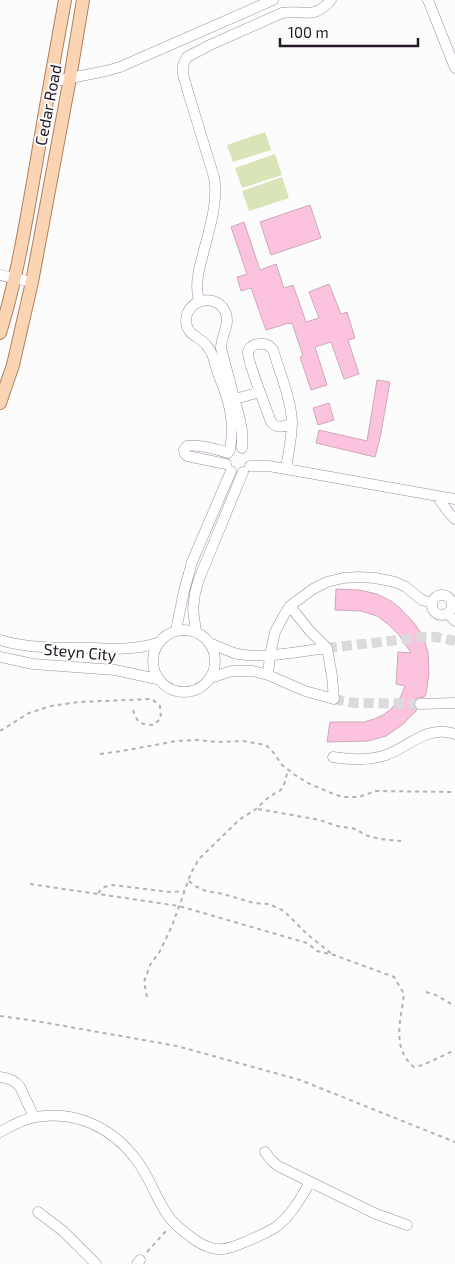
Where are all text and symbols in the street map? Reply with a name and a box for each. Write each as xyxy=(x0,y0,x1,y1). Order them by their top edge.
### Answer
scale bar xyxy=(280,15,418,47)
text: 100 m xyxy=(288,23,329,41)
street label: Cedar Road xyxy=(30,63,65,147)
street label: Steyn City xyxy=(43,639,118,664)

